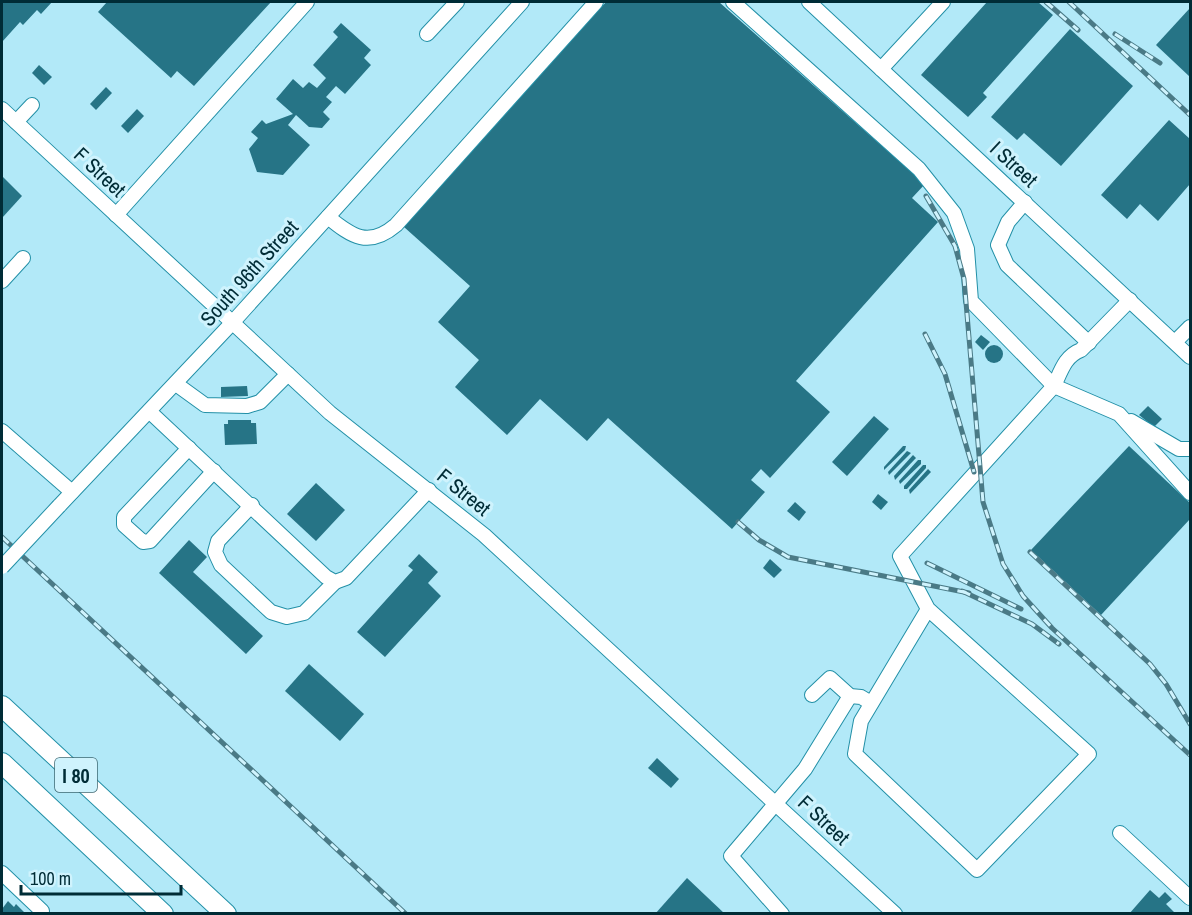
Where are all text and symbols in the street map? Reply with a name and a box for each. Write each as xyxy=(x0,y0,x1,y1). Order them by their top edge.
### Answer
street label: I Street xyxy=(984,134,1044,194)
street label: F Street xyxy=(68,141,132,204)
street label: South 96th Street xyxy=(193,213,305,333)
street label: F Street xyxy=(431,461,497,523)
road number: I 80 xyxy=(55,758,97,792)
street label: F Street xyxy=(792,789,856,852)
scale bar xyxy=(21,858,182,896)
text: 100 m xyxy=(30,866,71,891)

